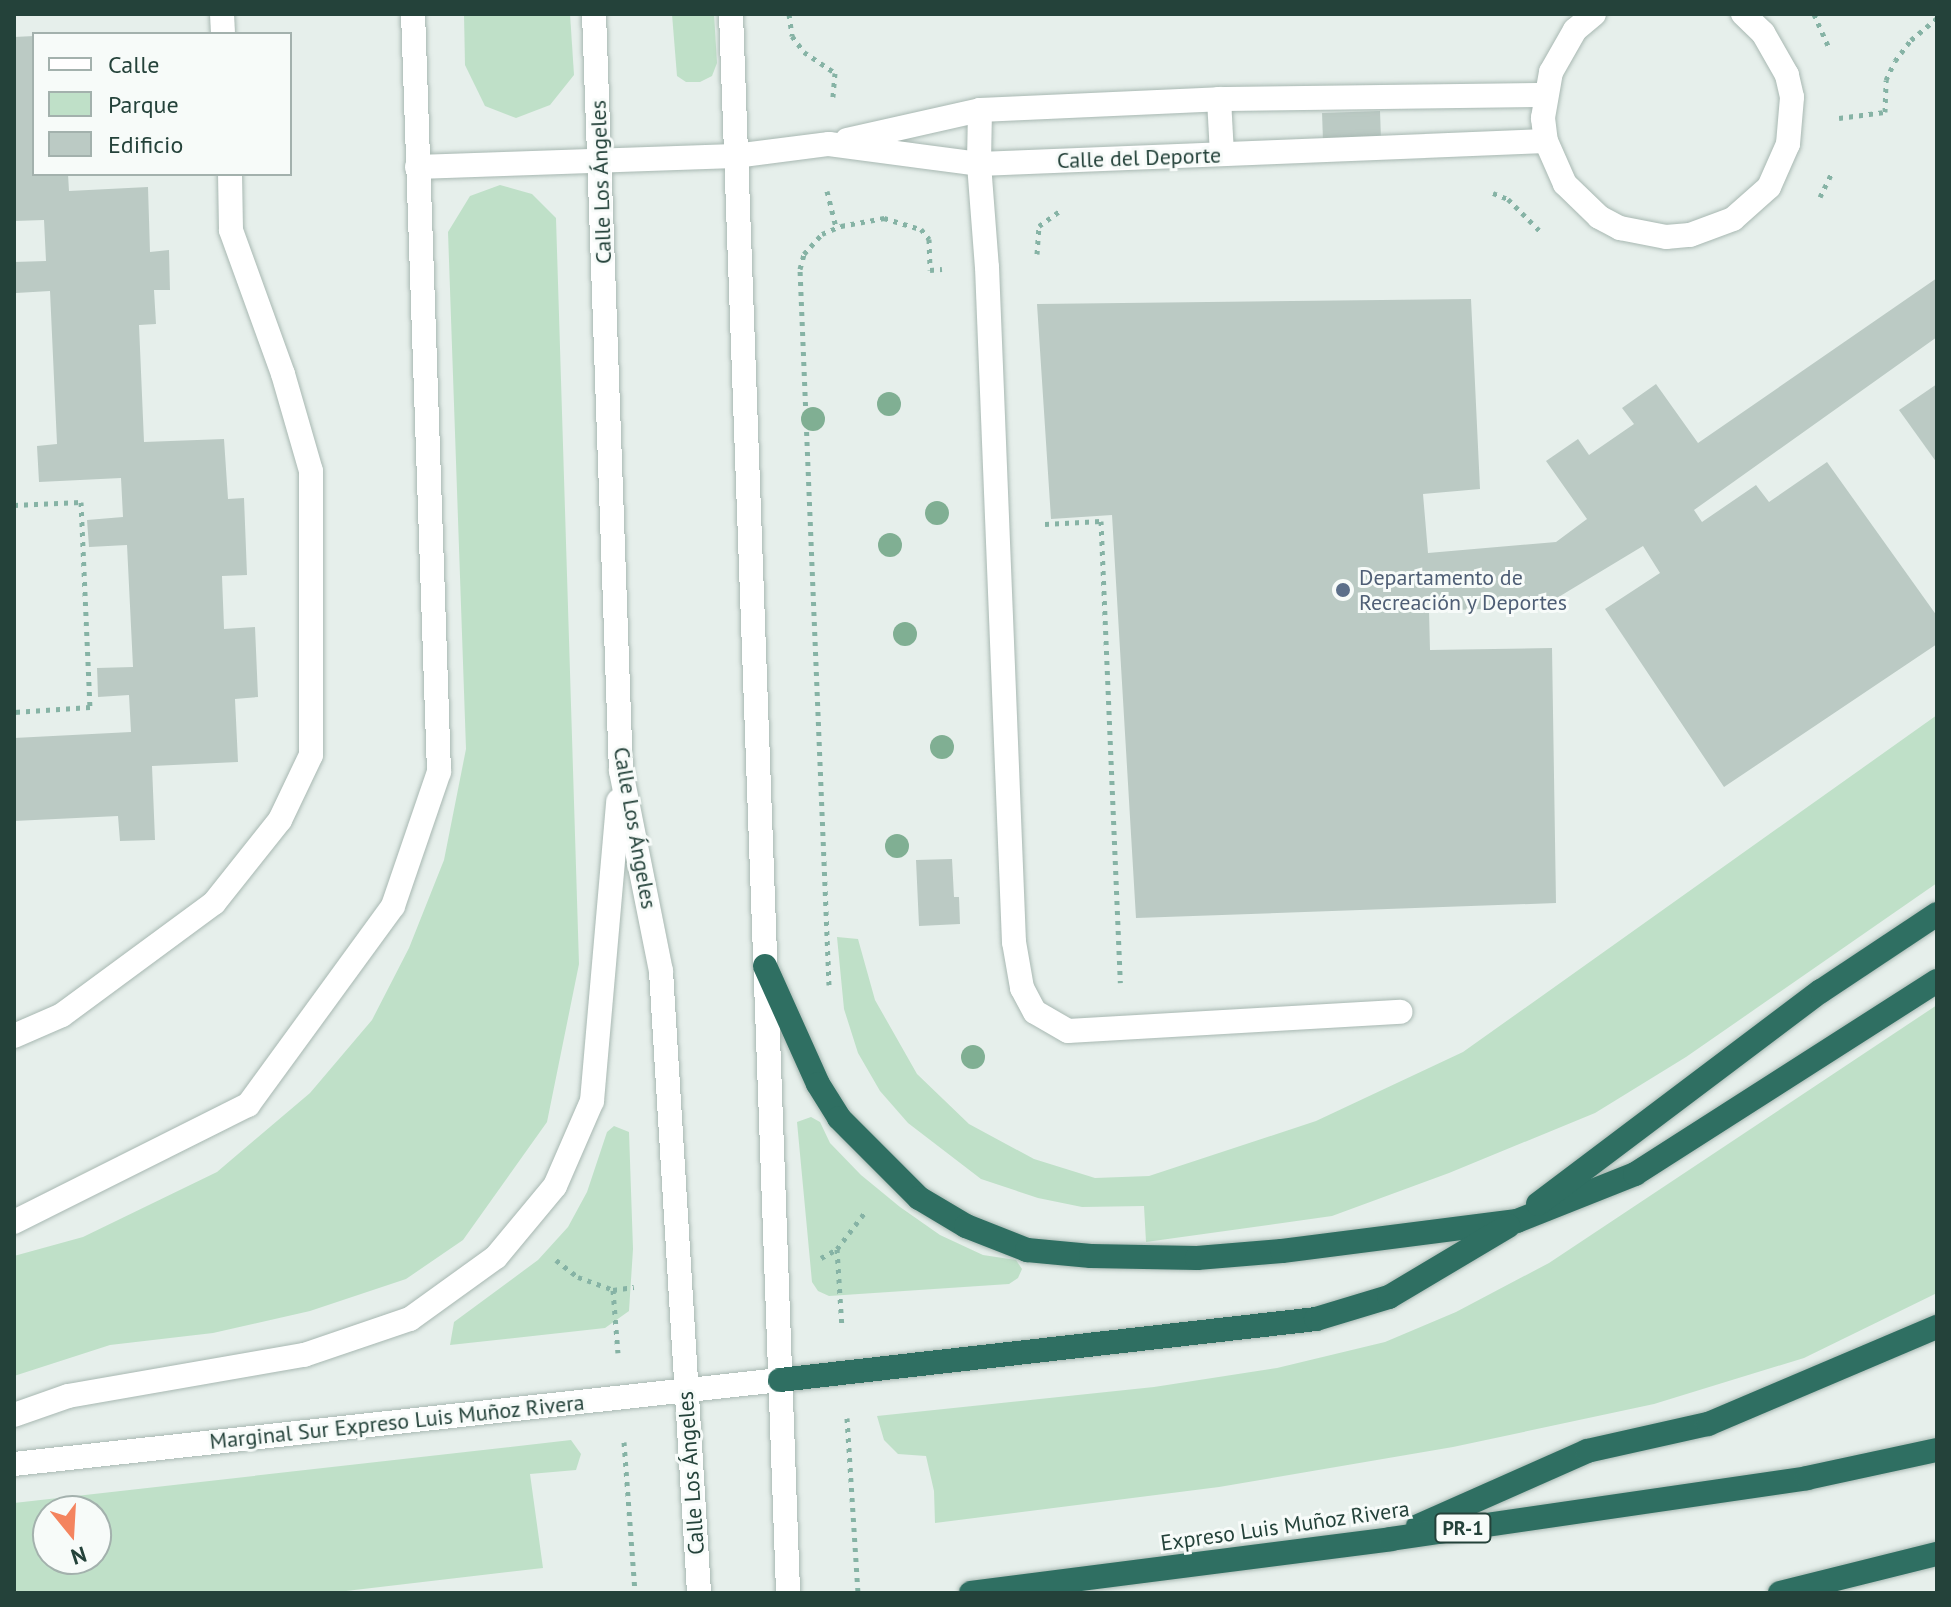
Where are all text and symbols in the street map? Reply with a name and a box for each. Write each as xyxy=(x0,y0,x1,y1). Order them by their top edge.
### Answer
legend xyxy=(32,32,292,176)
text: Calle xyxy=(108,49,159,80)
text: Parque xyxy=(108,89,179,120)
street label: Calle Los Ángeles xyxy=(585,99,617,265)
text: Edificio xyxy=(108,129,183,160)
street label: Calle del Deporte xyxy=(1057,142,1221,174)
place label: Departamento de Recreación y Deportes xyxy=(1359,564,1568,616)
marker: Departamento de Recreación y Deportes xyxy=(1334,581,1352,599)
street label: Calle Los Ángeles xyxy=(608,745,662,911)
street label: Marginal Sur Expreso Luis Muñoz Rivera xyxy=(208,1389,586,1455)
street label: Calle Los Ángeles xyxy=(672,1390,710,1556)
north arrow xyxy=(32,1495,112,1575)
street label: Expreso Luis Muñoz Rivera xyxy=(1158,1495,1412,1557)
road number: PR-1 xyxy=(1433,1512,1493,1544)
text: N xyxy=(68,1540,90,1571)

